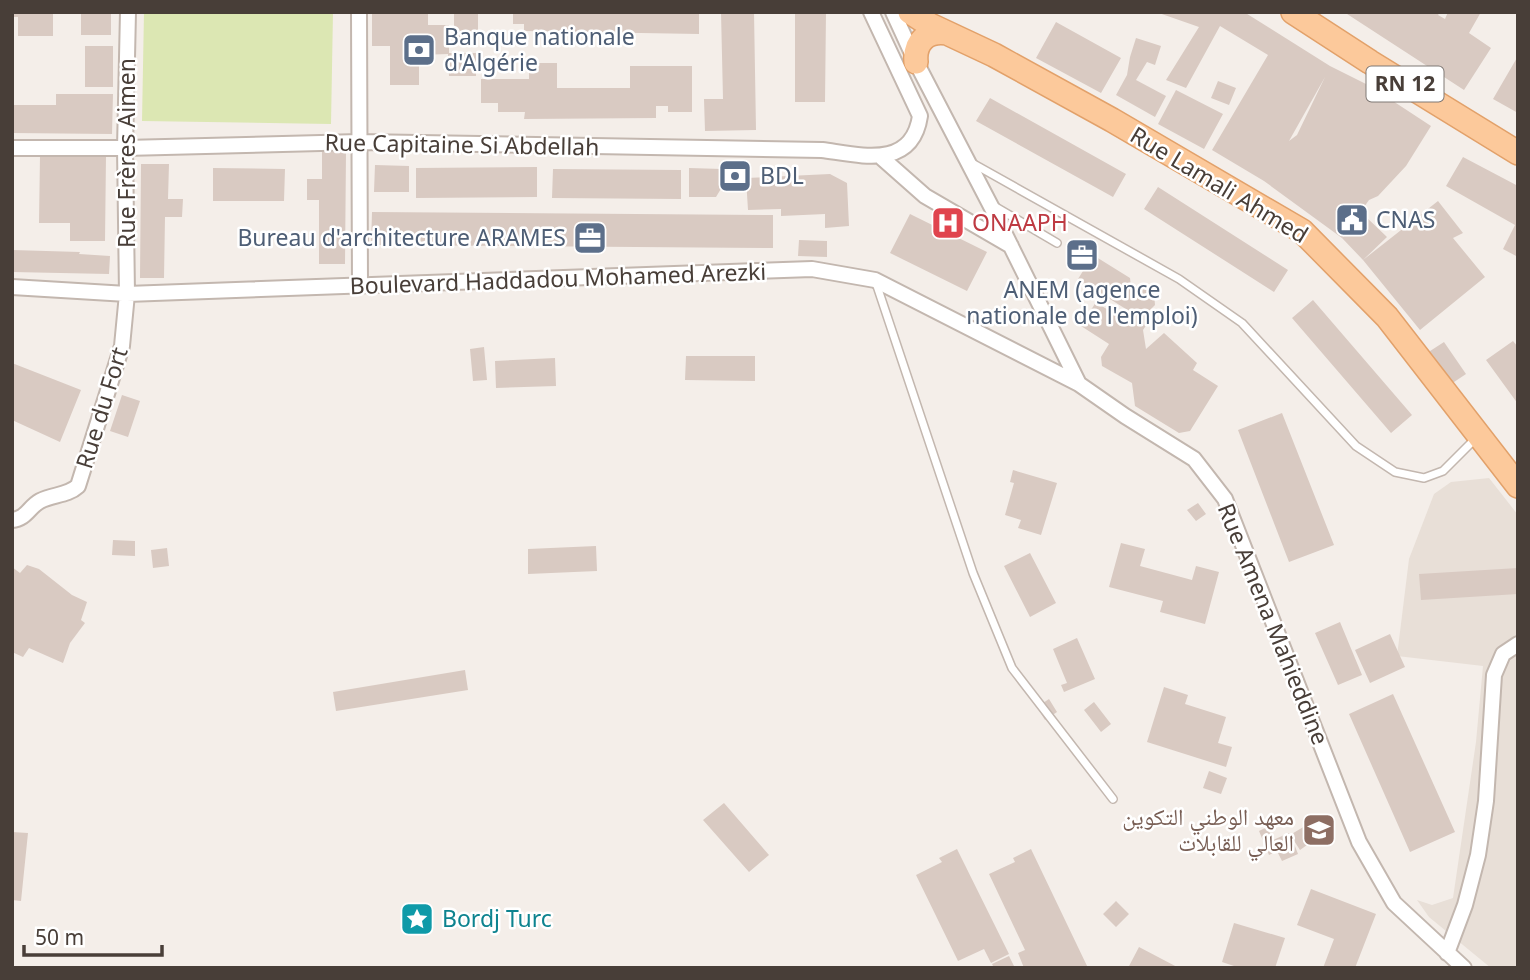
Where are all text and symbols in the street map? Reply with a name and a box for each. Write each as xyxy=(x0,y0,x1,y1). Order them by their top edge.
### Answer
place label: Banque nationale d'Algérie xyxy=(444,20,635,78)
bank icon: Banque nationale d'Algérie xyxy=(400,31,438,69)
street label: Rue Frères Aimen xyxy=(110,58,142,248)
road number: RN 12 xyxy=(1366,66,1444,102)
street label: Rue Lamali Ahmed xyxy=(1125,118,1314,250)
street label: Rue Capitaine Si Abdellah xyxy=(324,126,600,162)
bank icon: BDL xyxy=(716,157,754,195)
place label: BDL xyxy=(760,159,804,191)
public building icon: CNAS xyxy=(1333,201,1371,239)
place label: CNAS xyxy=(1376,203,1435,235)
hospital icon: ONAAPH xyxy=(929,204,967,242)
place label: ONAAPH xyxy=(972,206,1068,238)
office icon: Bureau d'architecture ARAMES xyxy=(571,219,609,257)
place label: Bureau d'architecture ARAMES xyxy=(237,221,566,253)
office icon: ANEM (agence nationale de l'emploi) xyxy=(1063,236,1101,274)
street label: Boulevard Haddadou Mohamed Arezki xyxy=(349,255,767,301)
place label: ANEM (agence nationale de l'emploi) xyxy=(966,273,1198,331)
street label: Rue du Fort xyxy=(67,343,135,472)
street label: Rue Amena Mahieddine xyxy=(1211,498,1337,749)
place label: معهد الوطني التكوين العالي للقابلات xyxy=(1122,800,1294,862)
school or university icon: معهد الوطني التكوين العالي للقابلات xyxy=(1300,811,1338,849)
place icon: Bordj Turc xyxy=(398,900,436,938)
place label: Bordj Turc xyxy=(442,902,552,934)
scale bar xyxy=(24,914,163,958)
text: 50 m xyxy=(35,923,84,951)

